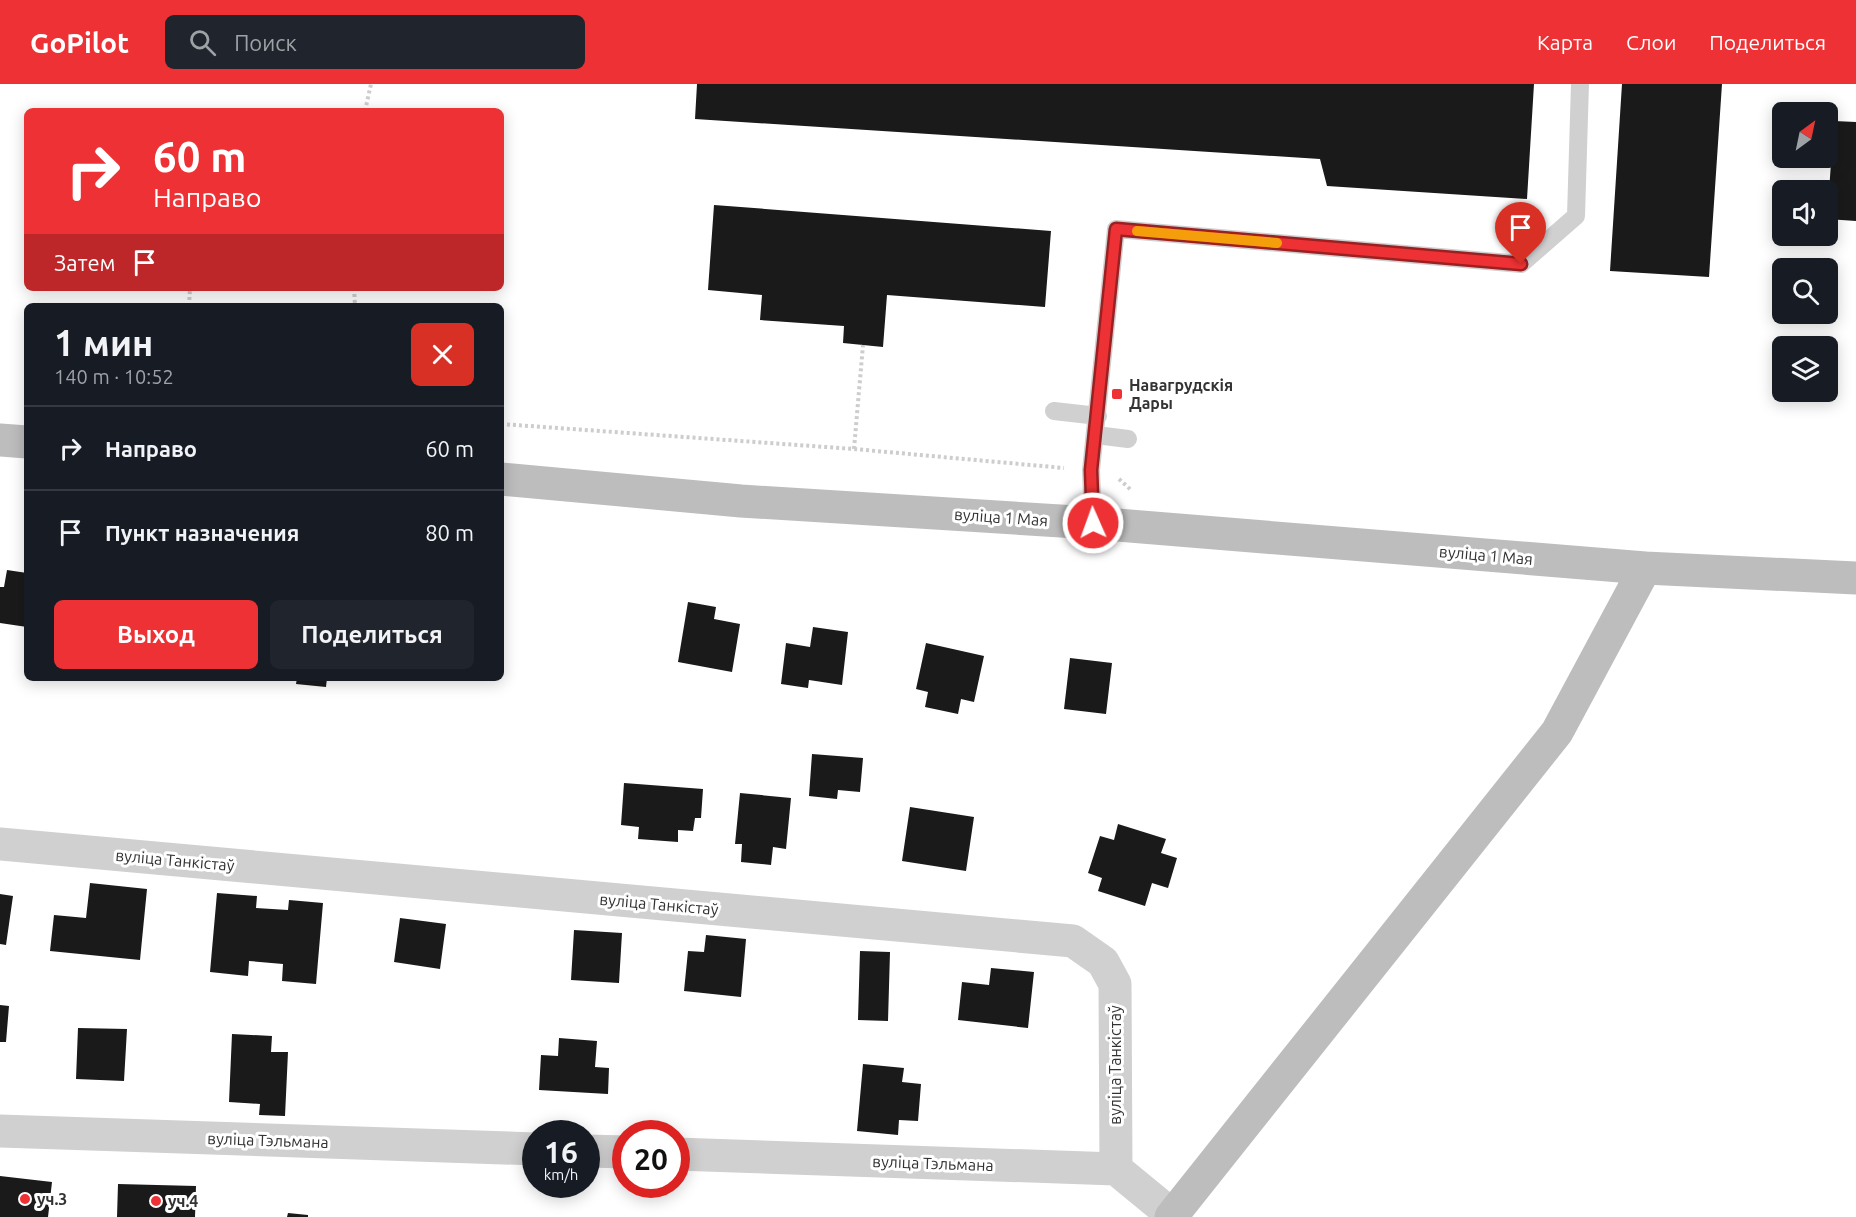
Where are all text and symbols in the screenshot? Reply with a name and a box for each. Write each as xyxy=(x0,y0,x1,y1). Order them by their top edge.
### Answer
search box xyxy=(165,15,585,69)
icon: search xyxy=(186,26,219,59)
text: GoPilot xyxy=(30,27,129,58)
text: Поиск xyxy=(234,30,297,55)
text: Карта xyxy=(1537,30,1593,54)
text: Слои xyxy=(1626,30,1676,54)
text: Поделиться xyxy=(1709,30,1826,54)
north arrow xyxy=(1772,102,1838,168)
map controls xyxy=(1772,102,1838,402)
icon: right xyxy=(54,132,132,210)
text: 60 m xyxy=(153,133,247,180)
button: sound xyxy=(1772,180,1838,246)
text: Направо xyxy=(153,182,262,212)
pin xyxy=(1495,202,1546,264)
icon: arrive xyxy=(1504,211,1537,244)
icon: arrive xyxy=(128,246,161,279)
text: Затем xyxy=(54,250,116,275)
button: search xyxy=(1772,258,1838,324)
text: 1 мин xyxy=(54,322,153,363)
button: close xyxy=(411,323,474,386)
button: layers xyxy=(1772,336,1838,402)
text: 140 m · 10:52 xyxy=(54,365,174,388)
place label: Навагрудскія Дары xyxy=(1129,376,1233,412)
marker: Навагрудскія Дары xyxy=(1110,387,1124,401)
icon: right xyxy=(54,432,87,465)
text: Направо xyxy=(105,436,197,461)
text: 60 m xyxy=(425,436,474,461)
position arrow xyxy=(1061,491,1125,555)
street label: вуліца 1 Мая xyxy=(953,505,1049,529)
icon: arrive xyxy=(54,516,87,549)
text: Пункт назначения xyxy=(105,520,299,545)
text: 80 m xyxy=(425,520,474,545)
street label: вуліца 1 Мая xyxy=(1438,542,1534,568)
button: Выход xyxy=(54,600,258,669)
button: Поделиться xyxy=(270,600,474,669)
street label: вуліца Танкістаў xyxy=(115,846,236,874)
street label: вуліца Танкістаў xyxy=(599,890,720,918)
street label: вуліца Танкістаў xyxy=(1106,1005,1124,1125)
speed limit sign: 20 xyxy=(612,1120,690,1198)
street label: вуліца Тэльмана xyxy=(207,1129,329,1151)
text: 16 xyxy=(544,1135,578,1169)
street label: вуліца Тэльмана xyxy=(872,1152,994,1174)
text: km/h xyxy=(544,1166,578,1183)
place label: уч.3 xyxy=(37,1190,67,1208)
marker: уч.3 xyxy=(18,1192,32,1206)
place label: уч.4 xyxy=(168,1192,198,1210)
marker: уч.4 xyxy=(149,1194,163,1208)

